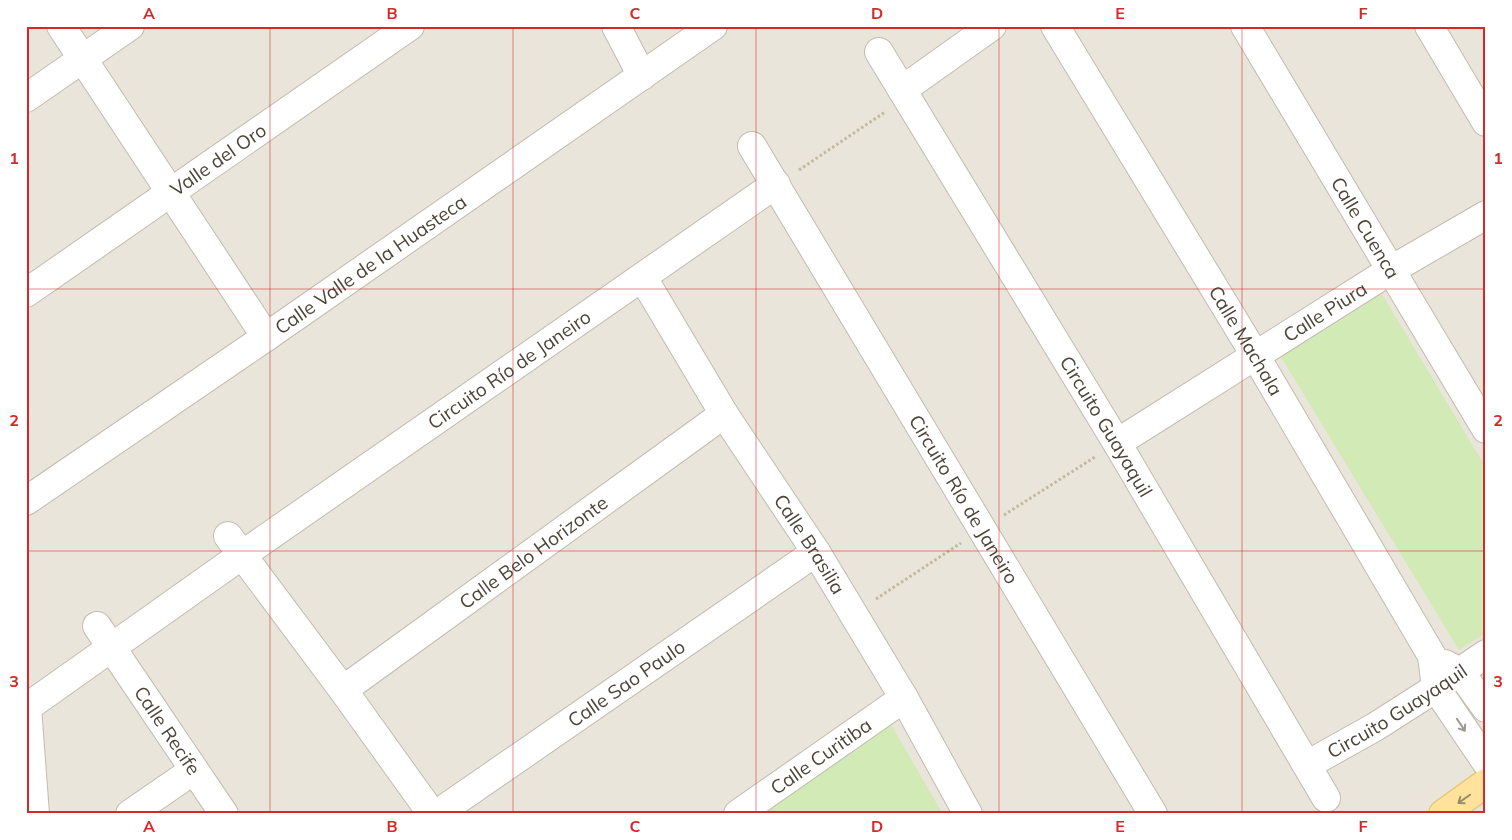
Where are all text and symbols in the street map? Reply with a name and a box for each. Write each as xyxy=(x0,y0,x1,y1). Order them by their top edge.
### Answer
text: A xyxy=(143,3,155,23)
text: B xyxy=(386,3,398,23)
text: C xyxy=(630,3,641,23)
text: D xyxy=(871,3,883,23)
text: E xyxy=(1115,3,1125,23)
text: F xyxy=(1358,3,1368,23)
street label: Valle del Oro xyxy=(165,118,271,201)
text: 1 xyxy=(9,148,19,168)
text: 1 xyxy=(1493,148,1503,168)
street label: Calle Cuenca xyxy=(1326,172,1405,283)
street label: Calle Valle de la Huasteca xyxy=(270,189,471,339)
street label: Calle Piura xyxy=(1279,276,1371,347)
street label: Calle Machala xyxy=(1204,281,1288,400)
street label: Circuito Río de Janeiro xyxy=(423,304,595,434)
street label: Circuito Guayaquil xyxy=(1055,351,1158,501)
text: 2 xyxy=(9,410,19,430)
street label: Circuito Río de Janeiro xyxy=(904,410,1024,588)
text: 2 xyxy=(1493,410,1503,430)
street label: Calle Brasilia xyxy=(769,489,850,598)
street label: Calle Belo Horizonte xyxy=(454,490,612,614)
street label: Calle Sao Paulo xyxy=(563,634,689,732)
street label: Circuito Guayaquil xyxy=(1323,658,1472,763)
text: 3 xyxy=(9,671,19,691)
text: 3 xyxy=(1493,671,1503,691)
street label: Calle Recife xyxy=(129,681,206,779)
street label: Calle Curitiba xyxy=(766,713,876,800)
one-way arrow xyxy=(1456,718,1466,732)
one-way arrow xyxy=(1457,794,1471,804)
text: A xyxy=(143,816,155,836)
text: B xyxy=(386,816,398,836)
text: C xyxy=(630,816,641,836)
text: D xyxy=(871,816,883,836)
text: E xyxy=(1115,816,1125,836)
text: F xyxy=(1358,816,1368,836)

